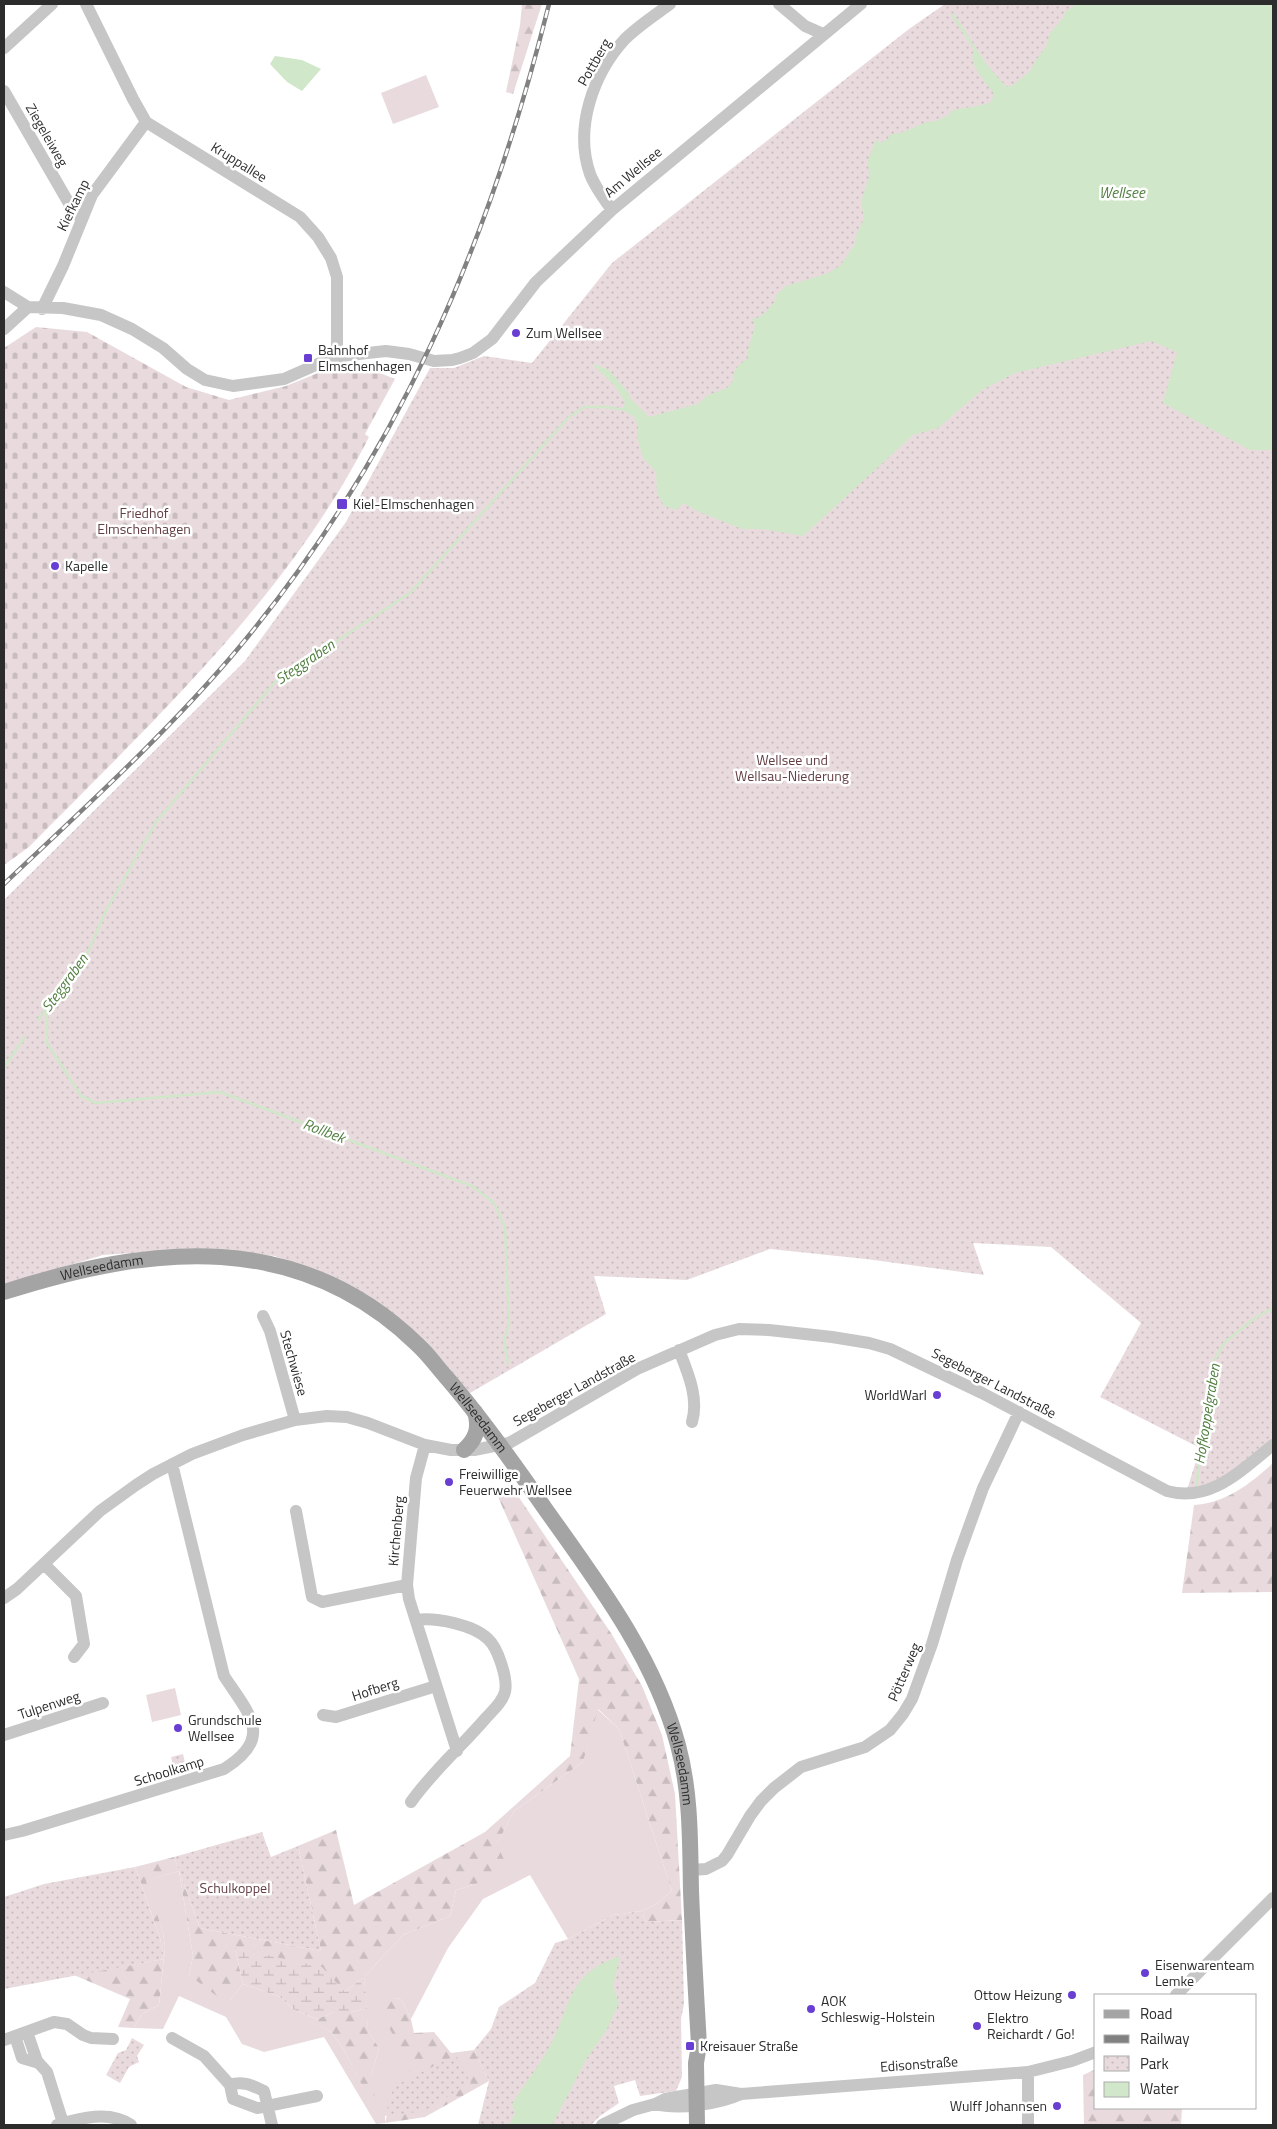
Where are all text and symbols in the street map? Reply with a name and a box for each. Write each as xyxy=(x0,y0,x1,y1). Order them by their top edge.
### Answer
street label: Pottberg xyxy=(572,34,616,89)
street label: Ziegeleiweg xyxy=(21,99,74,170)
street label: Kruppallee xyxy=(207,136,271,187)
street label: Am Wellsee xyxy=(599,141,666,202)
street label: Kiefkamp xyxy=(51,175,94,234)
water label: Wellsee xyxy=(1099,181,1146,204)
place label: Zum Wellsee xyxy=(526,322,602,343)
marker: Zum Wellsee xyxy=(510,327,522,339)
place label: Bahnhof Elmschenhagen xyxy=(318,339,412,376)
marker: Bahnhof Elmschenhagen xyxy=(302,352,314,364)
place label: Kiel-Elmschenhagen xyxy=(353,493,474,514)
marker: Kiel-Elmschenhagen xyxy=(335,497,349,511)
park label: Friedhof Elmschenhagen xyxy=(97,502,191,539)
place label: Kapelle xyxy=(65,555,108,576)
marker: Kapelle xyxy=(49,560,61,572)
water label: Steggraben xyxy=(270,633,339,690)
park label: Wellsee und Wellsau-Niederung xyxy=(735,749,849,786)
water label: Steggraben xyxy=(36,948,94,1017)
water label: Rollbek xyxy=(300,1112,351,1150)
street label: Wellseedamm xyxy=(58,1249,145,1285)
street label: Stechwiese xyxy=(275,1328,314,1398)
street label: Segeberger Landstraße xyxy=(928,1342,1060,1423)
street label: Segeberger Landstraße xyxy=(509,1346,639,1431)
water label: Hofkoppelgraben xyxy=(1187,1362,1226,1466)
street label: Wellseedamm xyxy=(445,1377,513,1457)
place label: WorldWarI xyxy=(865,1384,927,1405)
marker: WorldWarI xyxy=(931,1389,943,1401)
place label: Freiwillige Feuerwehr Wellsee xyxy=(459,1463,572,1500)
marker: Freiwillige Feuerwehr Wellsee xyxy=(443,1476,455,1488)
street label: Kirchenberg xyxy=(382,1495,409,1567)
street label: Pötterweg xyxy=(882,1639,925,1705)
street label: Hofberg xyxy=(349,1671,401,1706)
street label: Tulpenweg xyxy=(15,1685,82,1724)
place label: Grundschule Wellsee xyxy=(188,1709,262,1746)
street label: Wellseedamm xyxy=(662,1720,699,1806)
marker: Grundschule Wellsee xyxy=(172,1722,184,1734)
street label: Schoolkamp xyxy=(131,1750,206,1791)
park label: Schulkoppel xyxy=(200,1877,270,1898)
place label: Eisenwarenteam Lemke xyxy=(1155,1954,1254,1991)
marker: Eisenwarenteam Lemke xyxy=(1139,1967,1151,1979)
place label: Ottow Heizung xyxy=(974,1984,1062,2005)
marker: Ottow Heizung xyxy=(1066,1989,1078,2001)
place label: AOK Schleswig-Holstein xyxy=(821,1990,935,2027)
legend xyxy=(1094,1994,1257,2109)
text: Road xyxy=(1140,2002,1172,2025)
marker: AOK Schleswig-Holstein xyxy=(805,2003,817,2015)
place label: Elektro Reichardt / Go! xyxy=(987,2007,1075,2044)
marker: Elektro Reichardt / Go! xyxy=(971,2020,983,2032)
text: Railway xyxy=(1140,2027,1190,2050)
place label: Kreisauer Straße xyxy=(700,2035,798,2056)
marker: Kreisauer Straße xyxy=(684,2040,696,2052)
street label: Edisonstraße xyxy=(879,2050,959,2077)
text: Park xyxy=(1140,2052,1169,2075)
text: Water xyxy=(1140,2077,1179,2100)
place label: Wulff Johannsen xyxy=(950,2095,1047,2116)
marker: Wulff Johannsen xyxy=(1051,2100,1063,2112)

